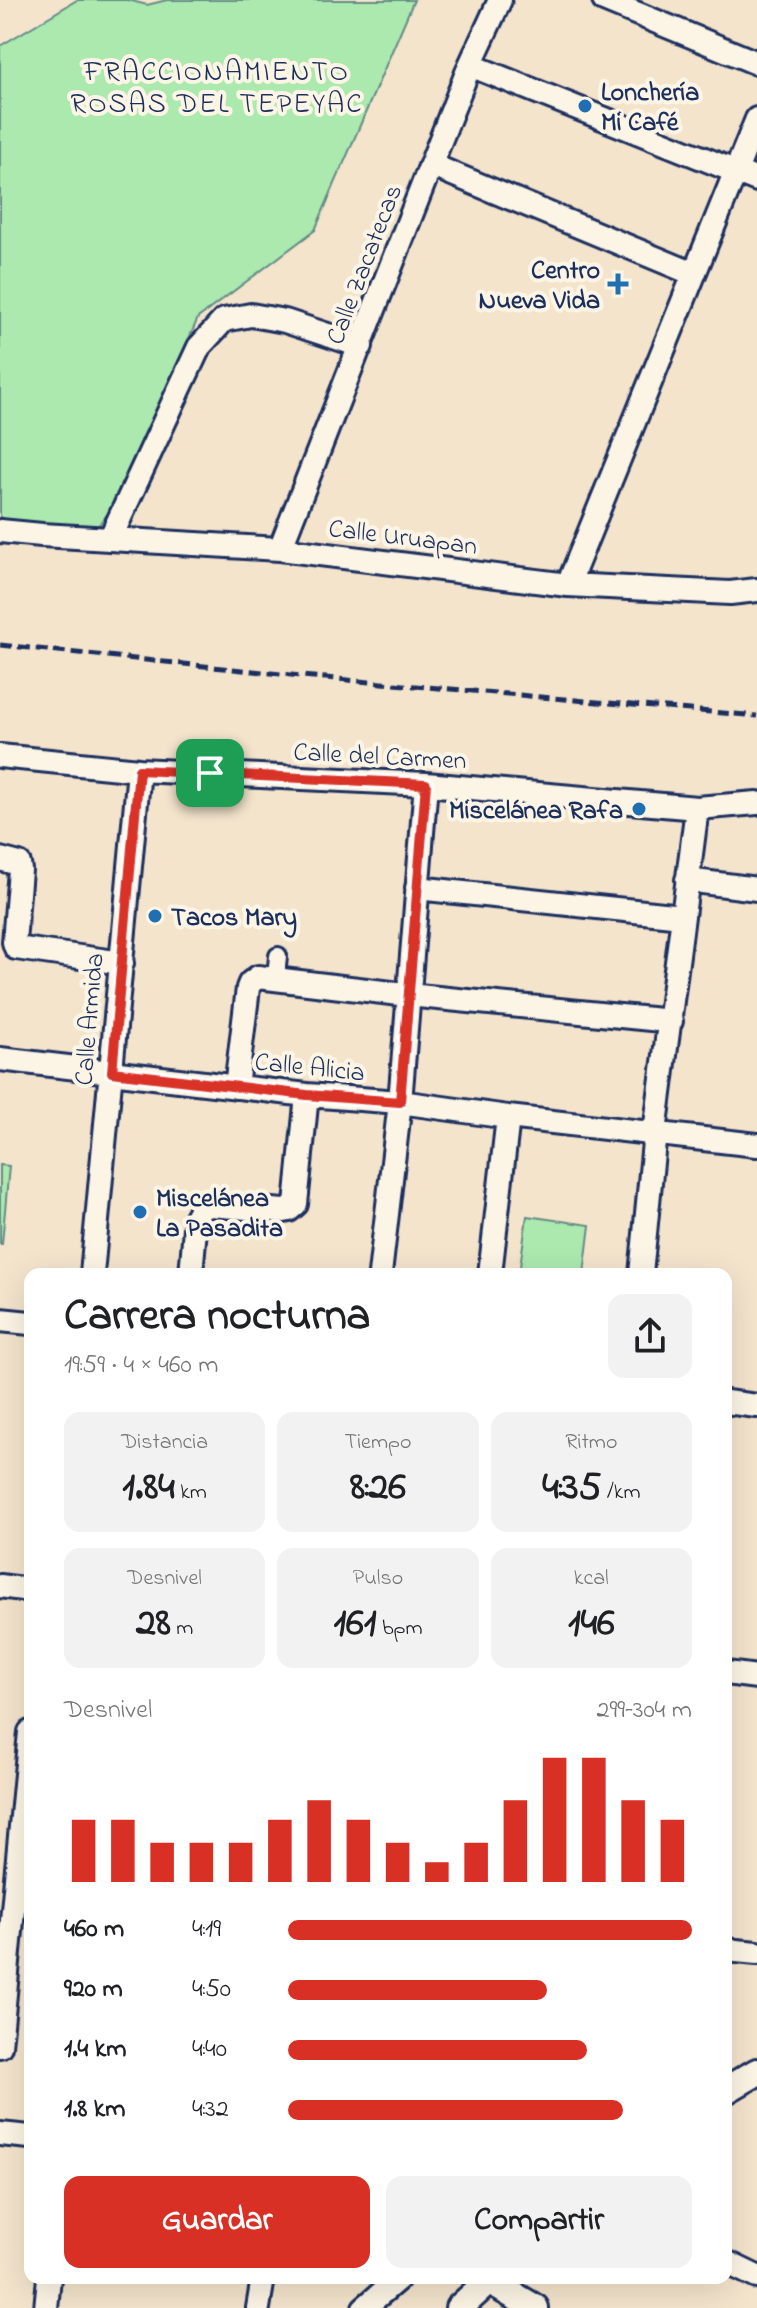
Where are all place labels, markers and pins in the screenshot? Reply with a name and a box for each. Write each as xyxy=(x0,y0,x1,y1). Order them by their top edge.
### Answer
place label: Lonchería Mi Café xyxy=(601,75,699,143)
marker: Lonchería Mi Café xyxy=(576,97,594,115)
place label: Centro Nueva Vida xyxy=(479,253,600,321)
marker: Centro Nueva Vida xyxy=(607,273,629,295)
pin xyxy=(176,739,244,807)
place label: Miscelánea Rafa xyxy=(449,793,623,831)
marker: Miscelánea Rafa xyxy=(630,800,648,818)
place label: Tacos Mary xyxy=(171,900,297,938)
marker: Tacos Mary xyxy=(146,907,164,925)
place label: Miscelánea La Pasadita xyxy=(156,1181,283,1249)
marker: Miscelánea La Pasadita xyxy=(131,1203,149,1221)

